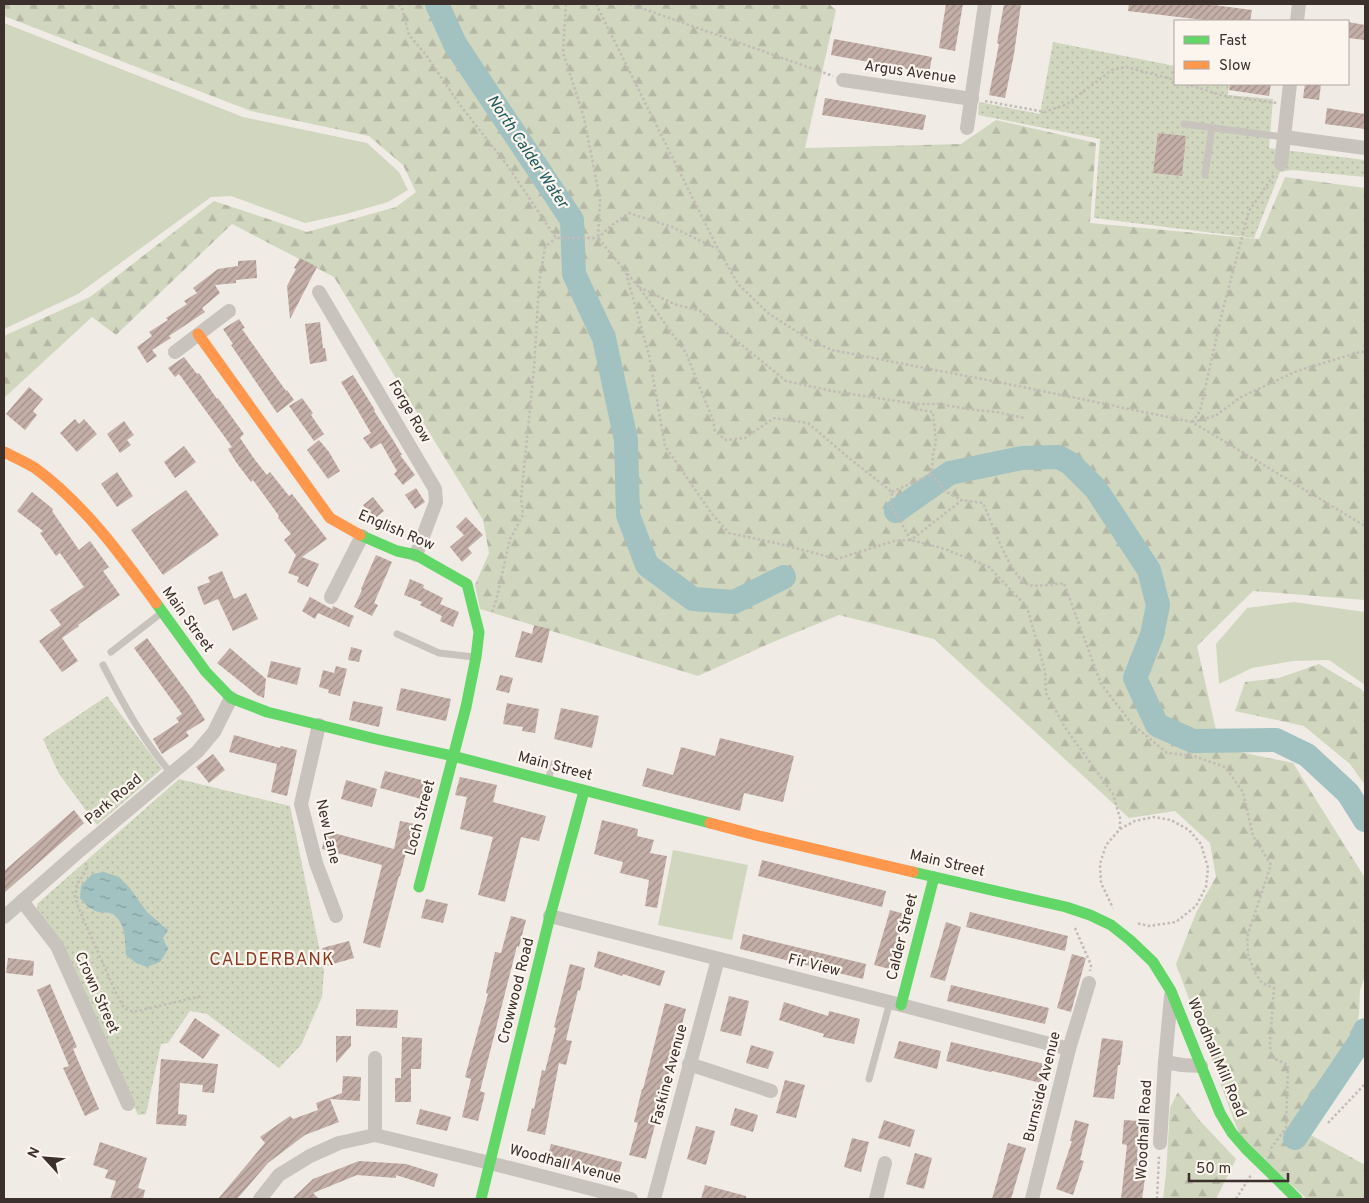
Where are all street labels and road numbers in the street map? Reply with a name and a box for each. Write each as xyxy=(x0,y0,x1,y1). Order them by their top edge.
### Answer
street label: Argus Avenue xyxy=(863,57,957,89)
street label: Forge Row xyxy=(383,377,435,447)
street label: English Row xyxy=(355,506,437,556)
street label: Main Street xyxy=(157,583,217,657)
street label: Main Street xyxy=(516,748,594,786)
street label: Park Road xyxy=(81,770,147,830)
street label: Loch Street xyxy=(402,778,440,858)
street label: New Lane xyxy=(310,798,344,866)
street label: Main Street xyxy=(908,846,986,882)
street label: Calder Street xyxy=(883,892,923,982)
street label: Crowwood Road xyxy=(495,936,539,1046)
street label: Crown Street xyxy=(70,949,122,1037)
street label: Fir View xyxy=(786,950,842,982)
street label: Woodhall Mill Road xyxy=(1182,995,1250,1121)
street label: Faskine Avenue xyxy=(647,1022,693,1128)
street label: Burnside Avenue xyxy=(1020,1030,1066,1144)
street label: Woodhall Road xyxy=(1133,1079,1157,1181)
street label: Woodhall Avenue xyxy=(507,1141,623,1189)

